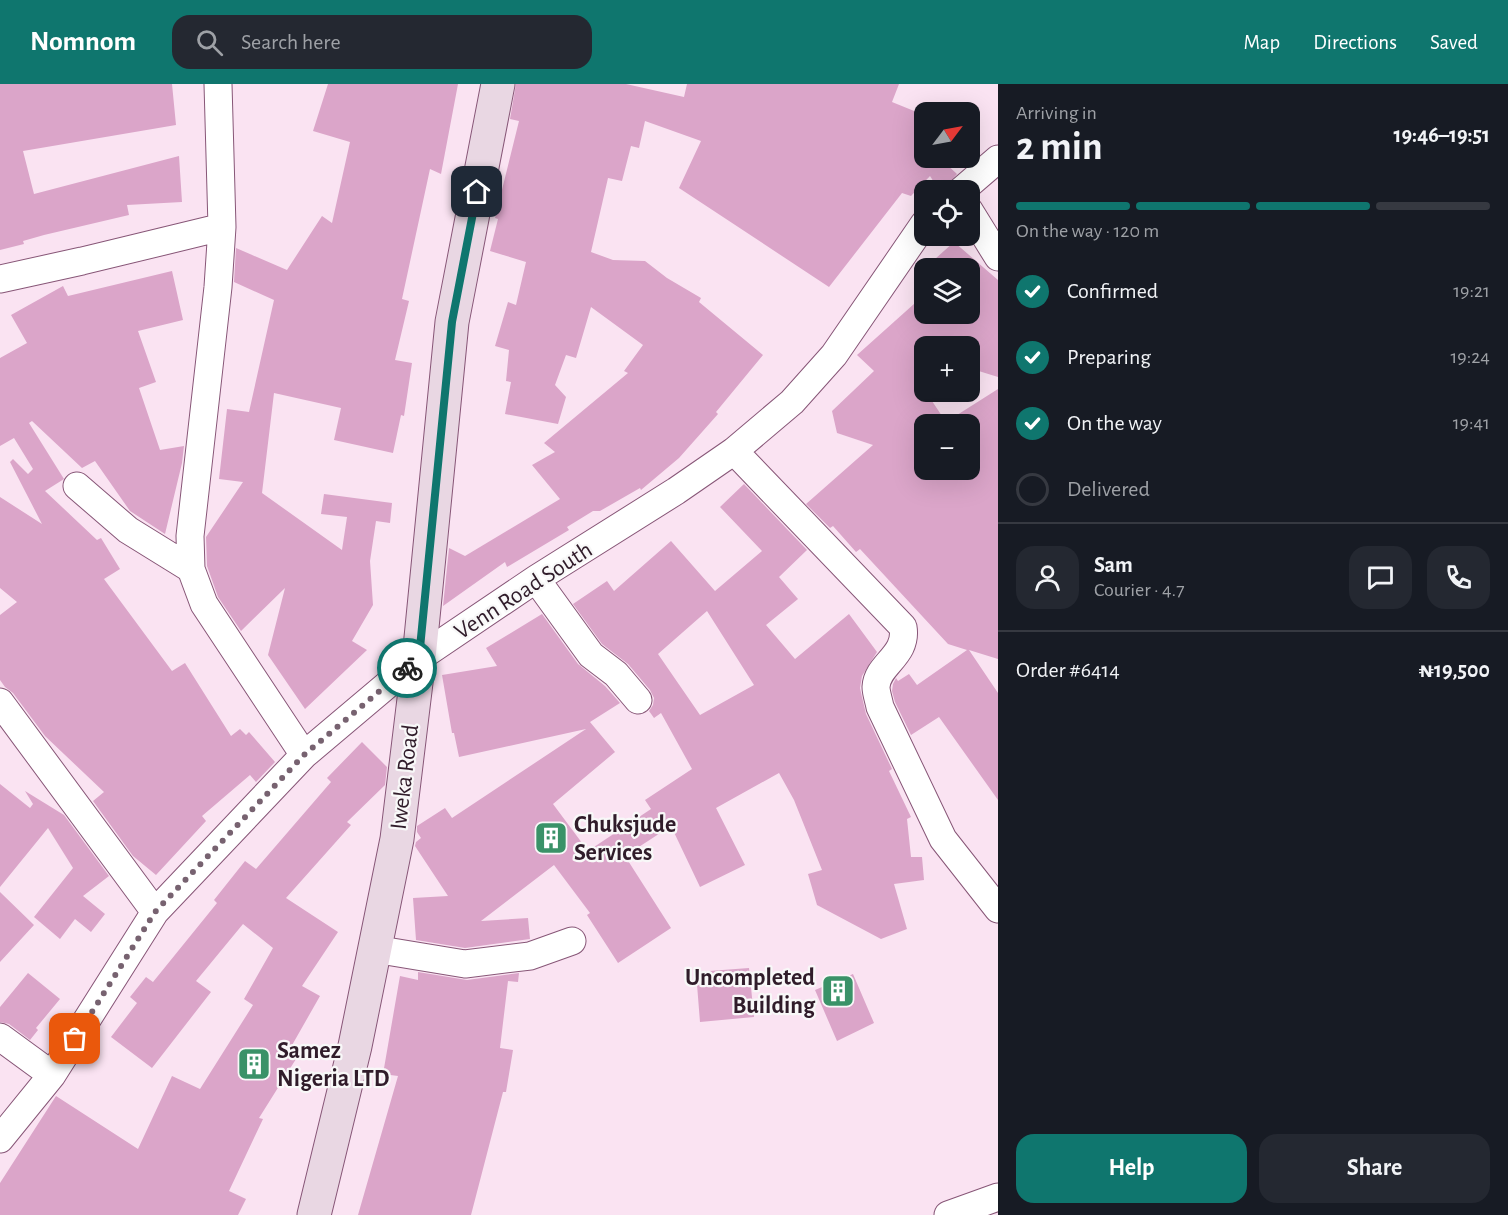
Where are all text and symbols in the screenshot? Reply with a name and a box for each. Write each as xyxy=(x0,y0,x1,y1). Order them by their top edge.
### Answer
search box xyxy=(172,15,592,69)
icon: search xyxy=(193,26,226,59)
text: Nomnom xyxy=(30,28,136,56)
text: Search here xyxy=(241,31,341,53)
text: Map xyxy=(1244,32,1280,53)
text: Directions xyxy=(1313,32,1397,53)
text: Saved xyxy=(1430,32,1478,53)
north arrow xyxy=(914,102,980,168)
map controls xyxy=(914,102,980,480)
text: Arriving in xyxy=(1016,103,1097,123)
text: 19:46–19:51 xyxy=(1394,124,1490,146)
text: 2 min xyxy=(1016,128,1103,167)
pin xyxy=(451,166,502,217)
icon: home xyxy=(460,175,493,208)
button: locate xyxy=(914,180,980,246)
text: On the way · 120 m xyxy=(1016,221,1159,241)
button: layers xyxy=(914,258,980,324)
icon: check xyxy=(1016,275,1049,308)
text: Confirmed xyxy=(1067,280,1158,302)
text: 19:21 xyxy=(1453,281,1490,301)
button: + xyxy=(914,336,980,402)
icon: check xyxy=(1016,341,1049,374)
text: Preparing xyxy=(1067,346,1151,368)
text: 19:24 xyxy=(1450,347,1490,367)
icon: check xyxy=(1016,407,1049,440)
text: On the way xyxy=(1067,412,1162,434)
text: 19:41 xyxy=(1453,413,1490,433)
button: − xyxy=(914,414,980,480)
text: Delivered xyxy=(1067,478,1150,500)
street label: Venn Road South xyxy=(450,538,597,644)
button: person xyxy=(1016,546,1079,609)
button: chat xyxy=(1349,546,1412,609)
button: phone xyxy=(1427,546,1490,609)
text: Sam xyxy=(1094,554,1133,576)
text: Courier · 4.7 xyxy=(1094,580,1185,600)
courier xyxy=(377,638,437,698)
icon: bike xyxy=(391,652,424,685)
text: Order #6414 xyxy=(1016,659,1120,681)
text: ₦19,500 xyxy=(1418,659,1490,681)
street label: Iweka Road xyxy=(387,723,423,831)
place label: Chuksjude Services xyxy=(574,813,676,865)
building icon: Chuksjude Services xyxy=(533,820,569,856)
place label: Uncompleted Building xyxy=(685,966,816,1018)
building icon: Uncompleted Building xyxy=(820,973,856,1009)
pin xyxy=(49,1013,100,1064)
icon: bag xyxy=(58,1022,91,1055)
place label: Samez Nigeria LTD xyxy=(277,1039,390,1091)
building icon: Samez Nigeria LTD xyxy=(236,1046,272,1082)
button: Help xyxy=(1016,1134,1247,1203)
button: Share xyxy=(1259,1134,1490,1203)

